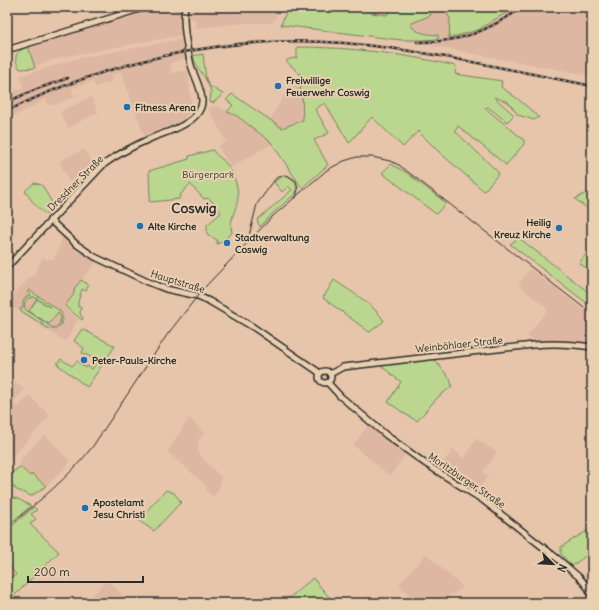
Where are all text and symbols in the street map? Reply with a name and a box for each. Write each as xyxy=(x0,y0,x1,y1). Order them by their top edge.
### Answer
place label: Freiwillige Feuerwehr Coswig xyxy=(286,74,370,99)
marker: Freiwillige Feuerwehr Coswig xyxy=(273,81,283,91)
place label: Fitness Arena xyxy=(135,101,196,114)
marker: Fitness Arena xyxy=(122,102,132,112)
street label: Dresdner Straße xyxy=(45,153,106,214)
park label: Bürgerpark xyxy=(182,168,234,181)
district label: Coswig xyxy=(171,199,217,217)
place label: Heilig Kreuz Kirche xyxy=(494,216,552,241)
place label: Alte Kirche xyxy=(148,220,197,233)
marker: Alte Kirche xyxy=(135,221,145,231)
marker: Heilig Kreuz Kirche xyxy=(554,223,564,233)
place label: Stadtverwaltung Coswig xyxy=(235,231,310,256)
marker: Stadtverwaltung Coswig xyxy=(222,238,232,248)
street label: Hauptstraße xyxy=(149,267,207,296)
street label: Weinböhlaer Straße xyxy=(415,333,504,356)
place label: Peter-Pauls-Kirche xyxy=(92,354,177,367)
marker: Peter-Pauls-Kirche xyxy=(79,355,89,365)
street label: Moritzburger Straße xyxy=(426,450,508,511)
place label: Apostelamt Jesu Christi xyxy=(93,496,145,521)
marker: Apostelamt Jesu Christi xyxy=(80,503,90,513)
north arrow xyxy=(533,544,573,584)
scale bar xyxy=(28,558,143,584)
text: N xyxy=(554,562,570,574)
text: 200 m xyxy=(34,564,70,579)

